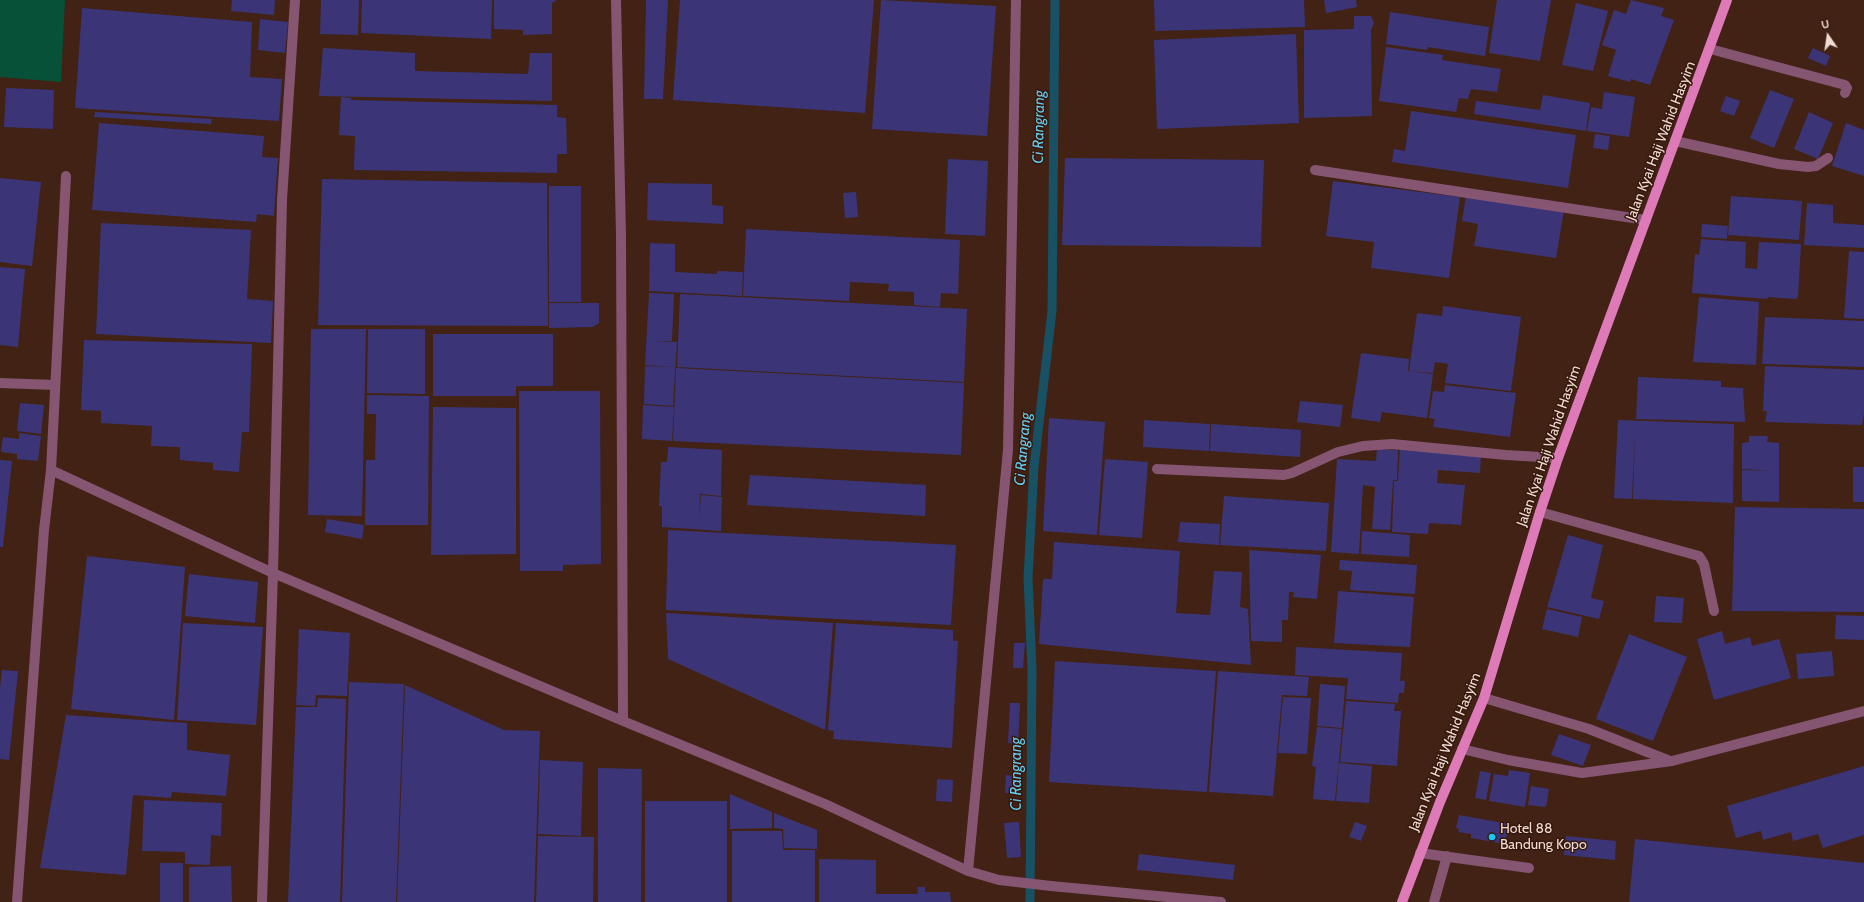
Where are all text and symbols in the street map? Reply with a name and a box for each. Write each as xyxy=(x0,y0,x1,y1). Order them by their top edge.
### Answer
north arrow xyxy=(1808,16,1848,56)
text: U xyxy=(1820,17,1831,32)
street label: Jalan Kyai Haji Wahid Hasyim xyxy=(1623,59,1699,223)
water label: Ci Rangrang xyxy=(1029,90,1049,164)
street label: Jalan Kyai Haji Wahid Hasyim xyxy=(1514,363,1584,529)
water label: Ci Rangrang xyxy=(1011,412,1035,486)
street label: Jalan Kyai Haji Wahid Hasyim xyxy=(1406,670,1484,834)
water label: Ci Rangrang xyxy=(1008,737,1026,811)
place label: Hotel 88 Bandung Kopo xyxy=(1500,821,1587,854)
marker: Hotel 88 Bandung Kopo xyxy=(1487,832,1497,842)

